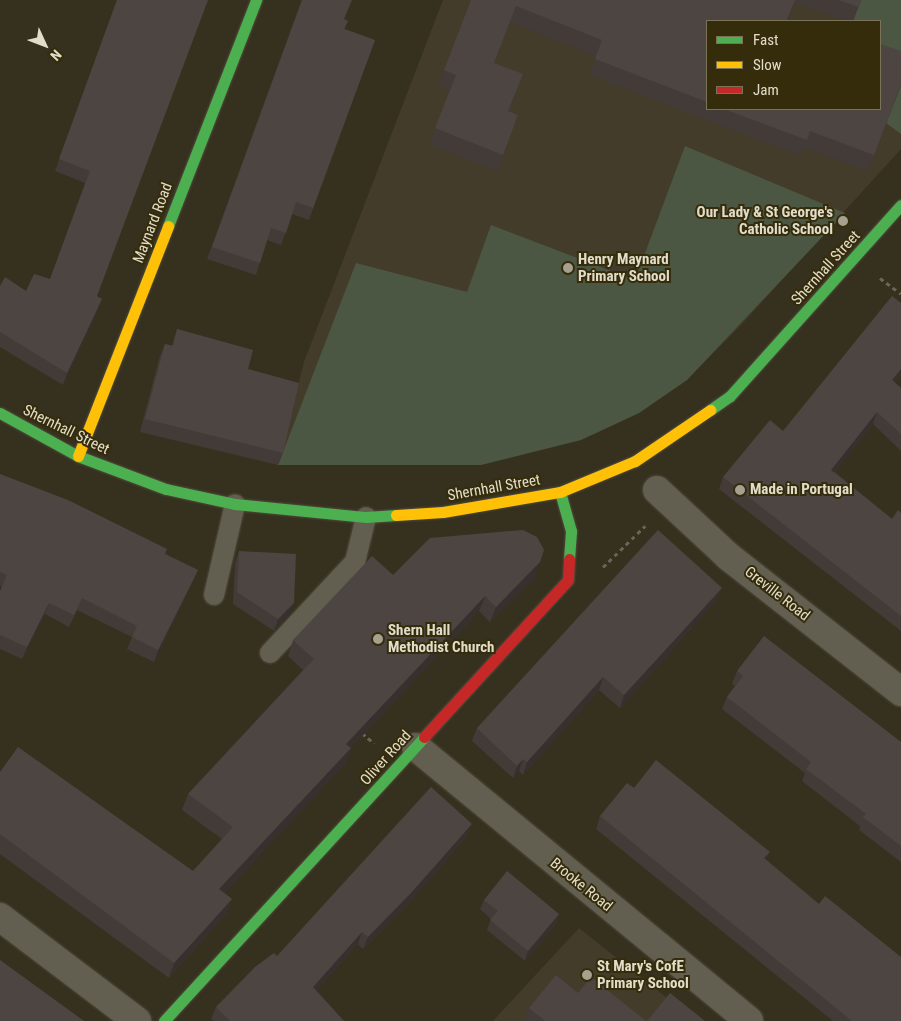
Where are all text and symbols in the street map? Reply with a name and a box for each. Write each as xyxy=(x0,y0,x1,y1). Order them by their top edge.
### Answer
north arrow xyxy=(20,20,70,70)
legend xyxy=(706,20,881,110)
text: Fast xyxy=(753,31,778,49)
text: N xyxy=(47,47,65,64)
text: Slow xyxy=(753,56,782,74)
text: Jam xyxy=(753,81,779,99)
street label: Maynard Road xyxy=(129,180,177,266)
place label: Our Lady & St George's Catholic School xyxy=(697,203,833,238)
marker: Our Lady & St George's Catholic School xyxy=(837,215,849,227)
street label: Shernhall Street xyxy=(788,227,864,309)
place label: Henry Maynard Primary School xyxy=(578,250,670,285)
marker: Henry Maynard Primary School xyxy=(562,262,574,274)
street label: Shernhall Street xyxy=(20,401,112,459)
street label: Shernhall Street xyxy=(446,471,542,505)
place label: Made in Portugal xyxy=(750,481,853,499)
marker: Made in Portugal xyxy=(734,484,746,496)
street label: Greville Road xyxy=(741,563,813,625)
place label: Shern Hall Methodist Church xyxy=(388,621,494,656)
marker: Shern Hall Methodist Church xyxy=(372,633,384,645)
street label: Oliver Road xyxy=(357,727,415,789)
street label: Brooke Road xyxy=(546,854,616,916)
place label: St Mary's CofE Primary School xyxy=(597,957,689,992)
marker: St Mary's CofE Primary School xyxy=(581,969,593,981)

